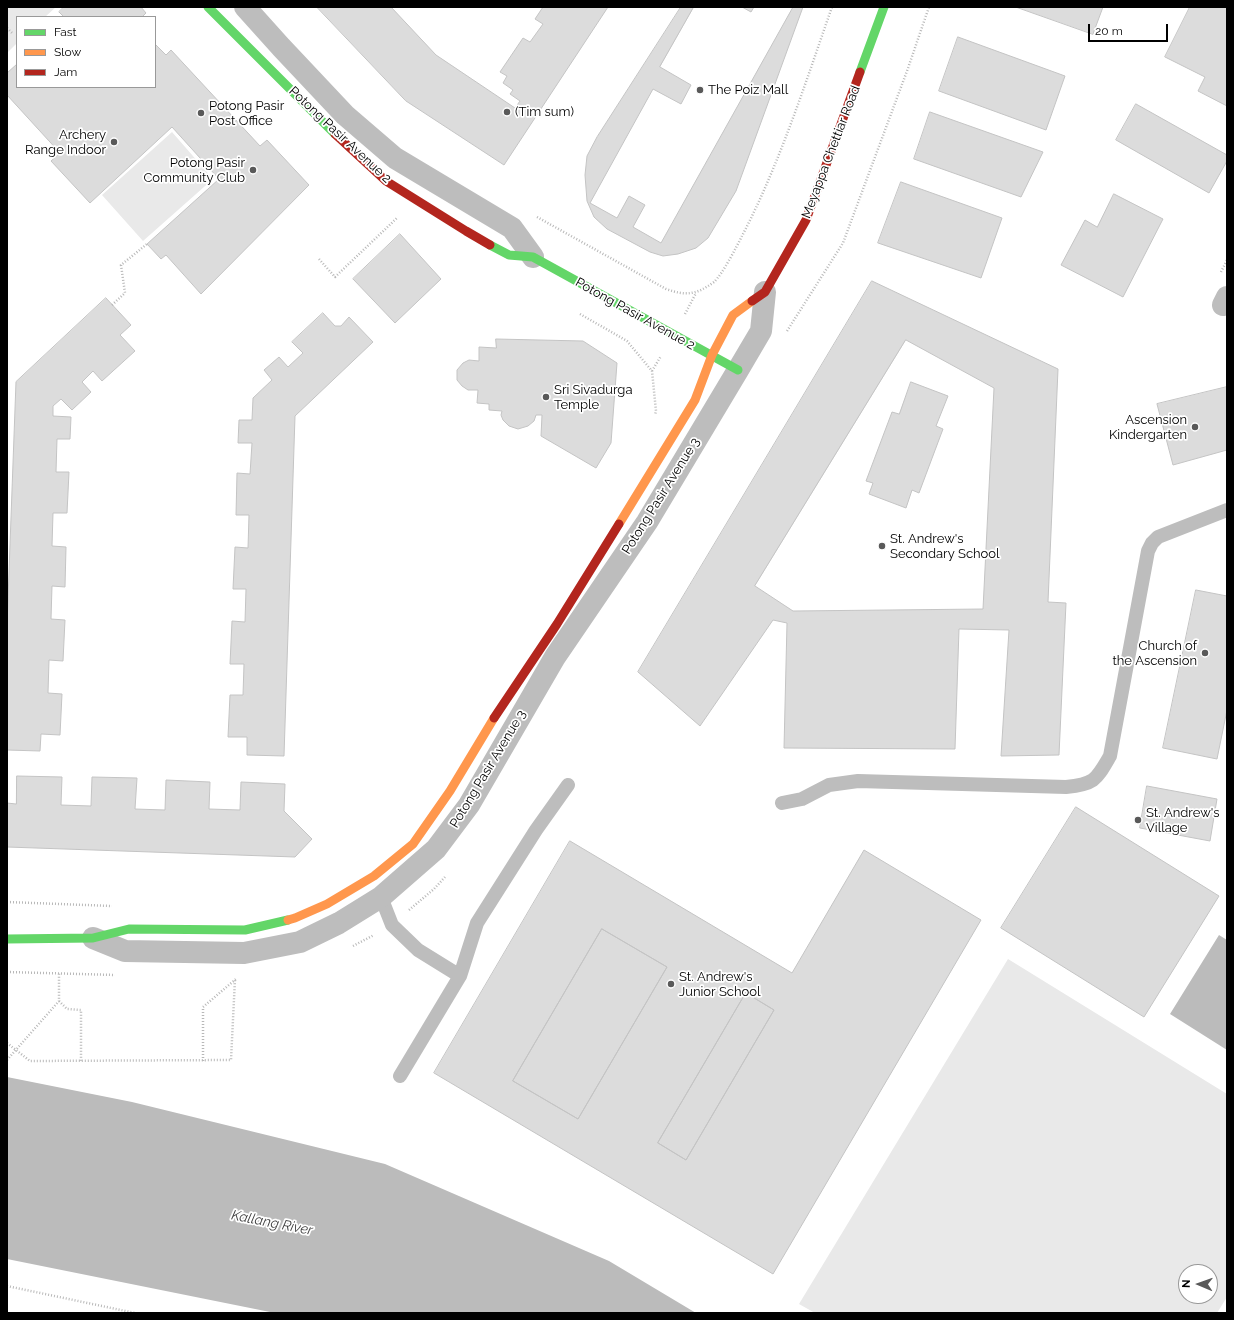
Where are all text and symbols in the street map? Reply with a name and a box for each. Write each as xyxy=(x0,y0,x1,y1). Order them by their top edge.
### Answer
legend xyxy=(16,16,156,88)
scale bar xyxy=(1090,16,1170,42)
text: 20 m xyxy=(1095,24,1123,38)
text: Fast xyxy=(54,25,77,39)
text: Slow xyxy=(54,45,81,59)
text: Jam xyxy=(54,65,77,79)
place label: The Poiz Mall xyxy=(708,82,788,98)
street label: Meyappa Chettiar Road xyxy=(798,83,864,221)
street label: Potong Pasir Avenue 2 xyxy=(286,84,394,186)
marker: The Poiz Mall xyxy=(695,85,705,95)
place label: Potong Pasir Post Office xyxy=(209,98,284,129)
place label: (Tim sum) xyxy=(515,104,574,120)
marker: (Tim sum) xyxy=(502,107,512,117)
marker: Potong Pasir Post Office xyxy=(196,108,206,118)
place label: Archery Range Indoor xyxy=(25,127,106,158)
marker: Archery Range Indoor xyxy=(109,137,119,147)
place label: Potong Pasir Community Club xyxy=(143,155,245,186)
marker: Potong Pasir Community Club xyxy=(248,165,258,175)
street label: Potong Pasir Avenue 2 xyxy=(572,275,698,353)
place label: Sri Sivadurga Temple xyxy=(554,382,632,413)
marker: Sri Sivadurga Temple xyxy=(541,392,551,402)
place label: Ascension Kindergarten xyxy=(1109,412,1187,443)
marker: Ascension Kindergarten xyxy=(1190,422,1200,432)
street label: Potong Pasir Avenue 3 xyxy=(619,435,703,557)
place label: St. Andrew's Secondary School xyxy=(890,531,1000,562)
marker: St. Andrew's Secondary School xyxy=(877,541,887,551)
place label: Church of the Ascension xyxy=(1112,638,1197,669)
marker: Church of the Ascension xyxy=(1200,648,1210,658)
street label: Potong Pasir Avenue 3 xyxy=(447,707,529,831)
place label: St. Andrew's Village xyxy=(1146,805,1219,836)
marker: St. Andrew's Village xyxy=(1133,815,1143,825)
place label: St. Andrew's Junior School xyxy=(679,969,761,1000)
marker: St. Andrew's Junior School xyxy=(666,979,676,989)
water label: Kallang River xyxy=(230,1207,314,1239)
north arrow xyxy=(1178,1264,1218,1304)
text: N xyxy=(1180,1279,1193,1288)

